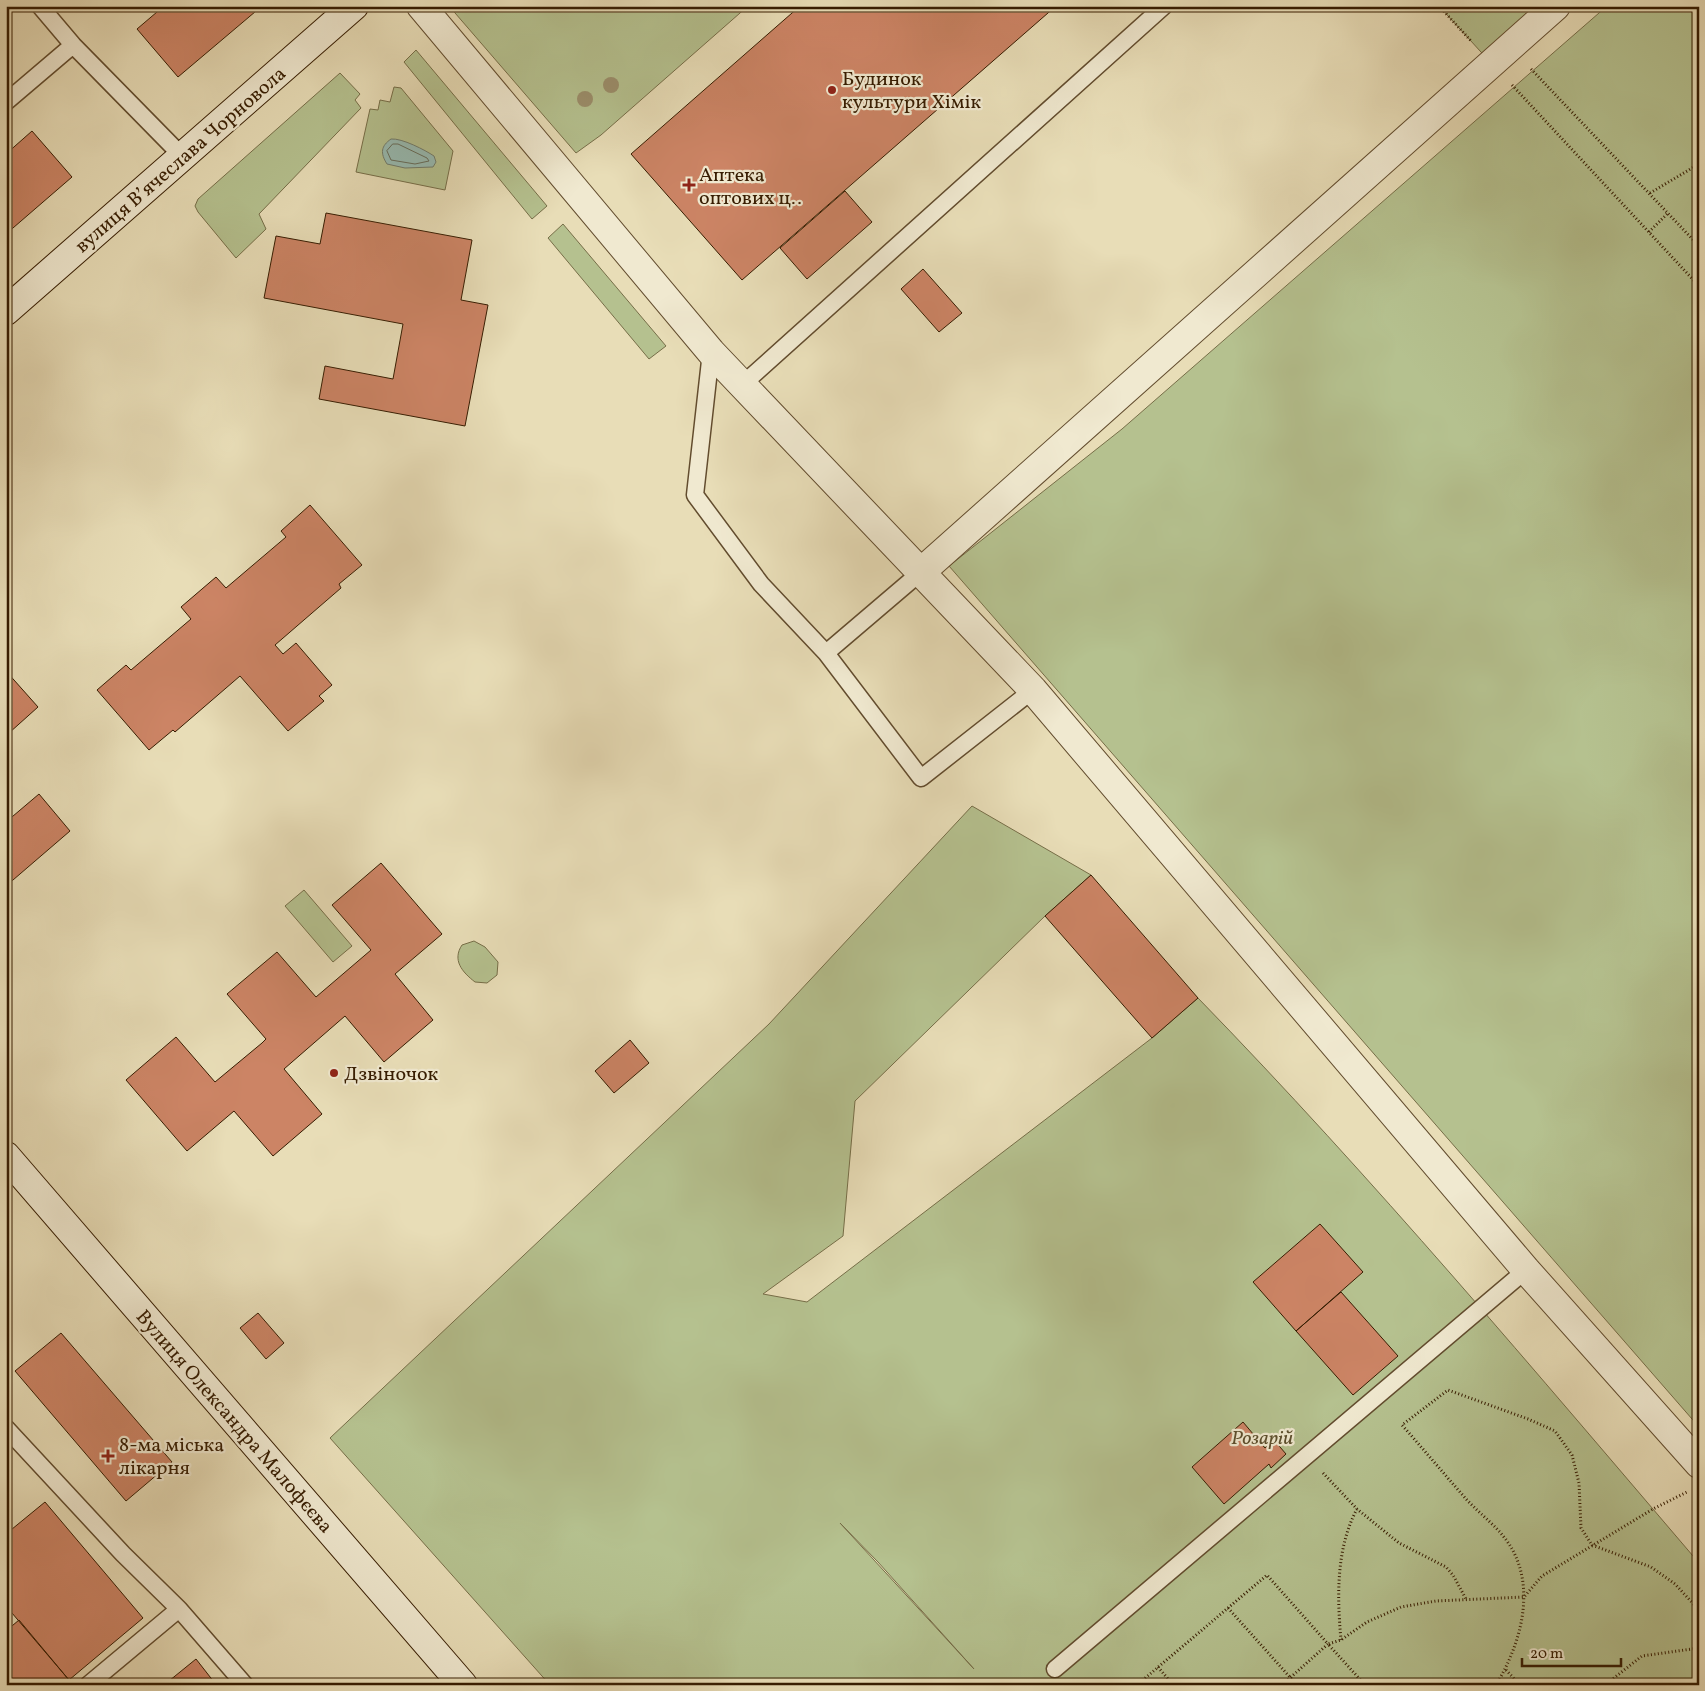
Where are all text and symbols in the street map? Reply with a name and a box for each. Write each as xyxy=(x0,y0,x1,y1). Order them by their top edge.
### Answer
street label: вулиця Вʼячеслава Чорновола xyxy=(70,61,293,260)
place label: Будинок культури Хімік xyxy=(842,66,981,117)
marker: Будинок культури Хімік xyxy=(826,84,838,96)
place label: Аптека оптових ц‥ xyxy=(699,162,802,213)
marker: Аптека оптових ц‥ xyxy=(683,179,695,191)
place label: Дзвіночок xyxy=(344,1061,439,1089)
marker: Дзвіночок xyxy=(328,1067,340,1079)
street label: Вулиця Олександра Малофєєва xyxy=(128,1304,339,1540)
park label: Розарій xyxy=(1231,1425,1293,1453)
place label: 8-ма міська лікарня xyxy=(119,1432,224,1483)
marker: 8-ма міська лікарня xyxy=(101,1449,115,1463)
scale bar xyxy=(1522,1636,1621,1668)
text: 20 m xyxy=(1530,1644,1563,1665)

